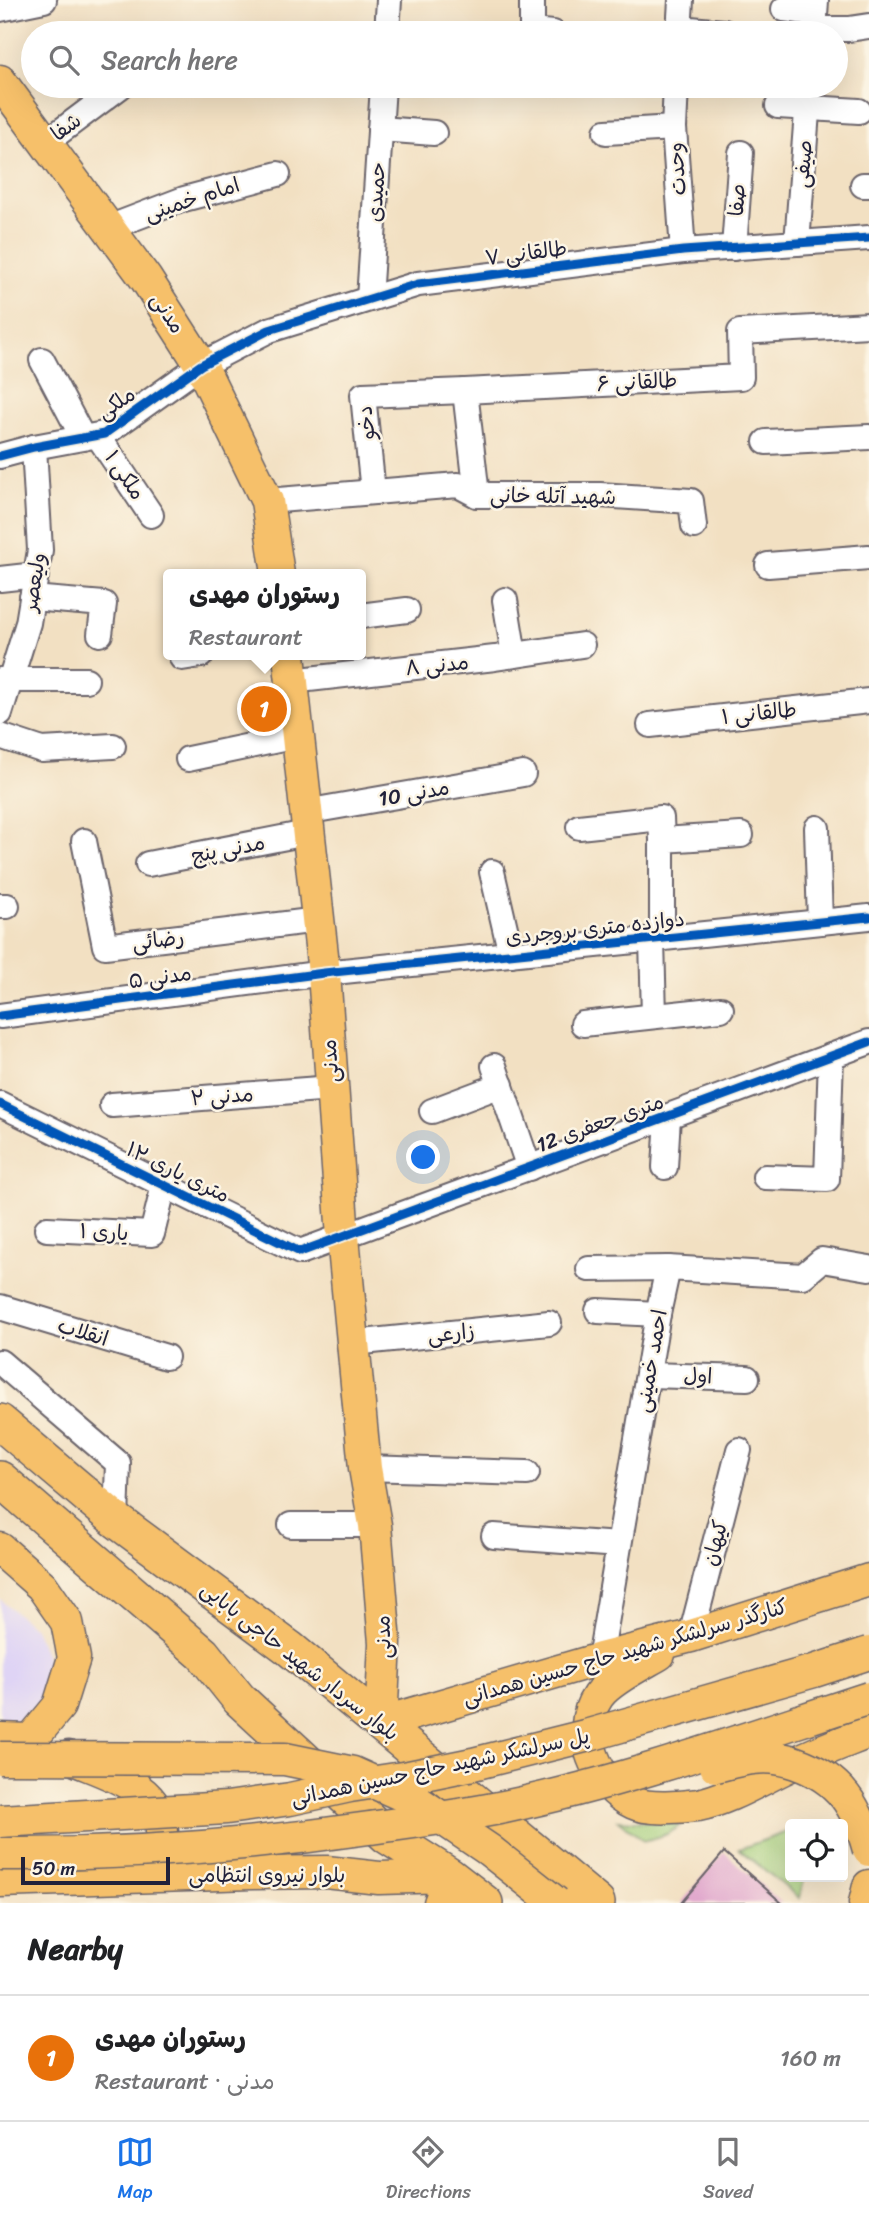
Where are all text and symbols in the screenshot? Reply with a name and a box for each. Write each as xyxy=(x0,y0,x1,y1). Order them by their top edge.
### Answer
search box xyxy=(21,21,848,98)
text: Search here xyxy=(101,37,238,83)
icon: search xyxy=(45,41,83,79)
street label: شفا xyxy=(42,102,90,152)
street label: صیفی xyxy=(782,138,824,190)
street label: وحدت xyxy=(656,141,698,197)
street label: حمیدی xyxy=(355,161,397,223)
street label: امام خمینی xyxy=(139,166,245,232)
street label: صفا xyxy=(717,182,757,218)
street label: طالقانی ۷ xyxy=(483,229,569,277)
street label: مدنی xyxy=(140,284,196,342)
street label: طالقانی ۶ xyxy=(596,361,678,403)
street label: ملکی xyxy=(88,376,144,430)
street label: دخو xyxy=(345,404,387,443)
street label: ملکی ۱ xyxy=(94,442,156,508)
street label: شهید آتله خانی xyxy=(490,476,616,516)
street label: ولیعصر xyxy=(10,550,57,616)
popup xyxy=(163,569,366,660)
text: رستوران مهدی xyxy=(189,571,340,617)
text: Restaurant xyxy=(189,617,303,658)
street label: مدنی ۸ xyxy=(403,643,471,687)
pin: 1 xyxy=(241,683,287,735)
street label: طالقانی ۱ xyxy=(719,690,799,736)
street label: مدنی 10 xyxy=(376,768,452,818)
street label: مدنی پنج xyxy=(188,823,268,875)
street label: دوازده متری بروجردی xyxy=(503,900,687,956)
street label: رضائی xyxy=(130,918,186,962)
street label: مدنی ۵ xyxy=(126,954,194,1000)
street label: مدنی xyxy=(310,1038,350,1084)
street label: مدنی ۲ xyxy=(189,1075,255,1117)
street label: 12 متری جعفری xyxy=(531,1082,669,1164)
street label: ۱۲ متری یاری xyxy=(119,1130,237,1214)
your location xyxy=(406,1140,440,1174)
street label: یاری ۱ xyxy=(79,1212,129,1252)
street label: انقلاب xyxy=(53,1306,113,1358)
street label: احمد خمینی xyxy=(623,1306,679,1416)
street label: زارعی xyxy=(426,1312,476,1354)
street label: اول xyxy=(683,1357,713,1395)
street label: کیهان xyxy=(691,1516,739,1570)
street label: بلوار سردار شهید حاجی بابایی xyxy=(192,1571,408,1751)
street label: کنارگذر سرلشکر شهید حاج حسین همدانی xyxy=(458,1587,792,1717)
street label: مدنی xyxy=(363,1615,403,1659)
street label: پل سرلشکر شهید حاج حسین همدانی xyxy=(287,1717,593,1817)
map controls xyxy=(785,1819,848,1882)
button: locate xyxy=(785,1819,848,1882)
text: 50 m xyxy=(32,1852,75,1885)
scale bar xyxy=(21,1854,170,1886)
street label: بلوار نیروی انتظامی xyxy=(189,1856,345,1894)
text: Nearby xyxy=(28,1922,123,1976)
text: رستوران مهدی xyxy=(95,2015,246,2061)
text: 1 xyxy=(46,2038,56,2079)
text: 160 m xyxy=(780,2038,841,2079)
text: Restaurant · مدنی xyxy=(95,2061,275,2102)
tab: Map xyxy=(116,2133,154,2208)
tab: Directions xyxy=(386,2133,471,2208)
tab: Saved xyxy=(703,2133,753,2208)

